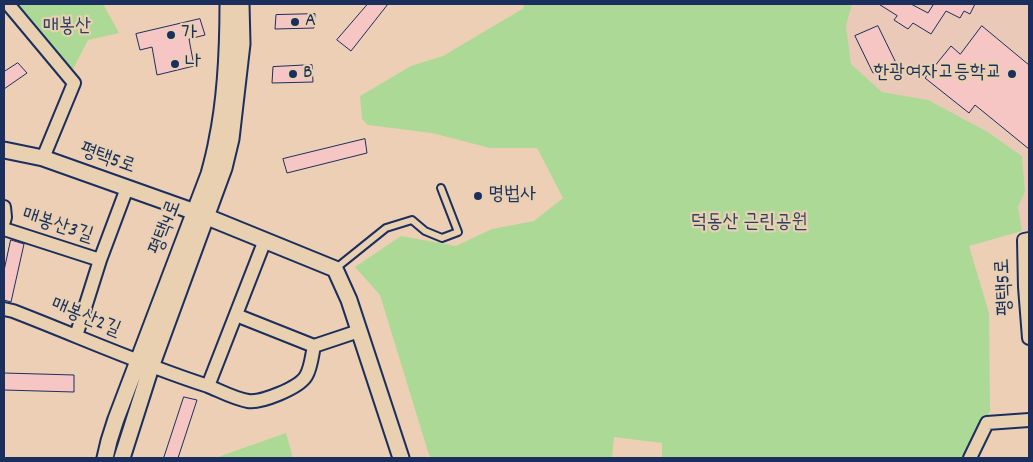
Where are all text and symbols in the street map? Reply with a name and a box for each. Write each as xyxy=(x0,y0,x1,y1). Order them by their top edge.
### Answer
place label: A xyxy=(305,10,316,34)
park label: 매봉산 xyxy=(43,16,91,40)
marker: A xyxy=(289,16,301,28)
place label: 가 xyxy=(181,23,197,47)
marker: 가 xyxy=(165,29,177,41)
place label: 나 xyxy=(185,52,201,76)
marker: 나 xyxy=(169,58,181,70)
place label: B xyxy=(303,62,312,86)
place label: 한광여자고등학교 xyxy=(873,62,1002,86)
marker: B xyxy=(287,68,299,80)
marker: 한광여자고등학교 xyxy=(1006,68,1018,80)
street label: 평택5로 xyxy=(76,139,138,181)
place label: 명법사 xyxy=(488,184,536,208)
marker: 명법사 xyxy=(472,190,484,202)
street label: 평택4로 xyxy=(146,197,188,259)
street label: 매봉산3길 xyxy=(18,204,96,250)
park label: 덕동산 근린공원 xyxy=(690,212,808,236)
street label: 평택5로 xyxy=(993,258,1019,316)
street label: 매봉산2길 xyxy=(47,294,123,344)

